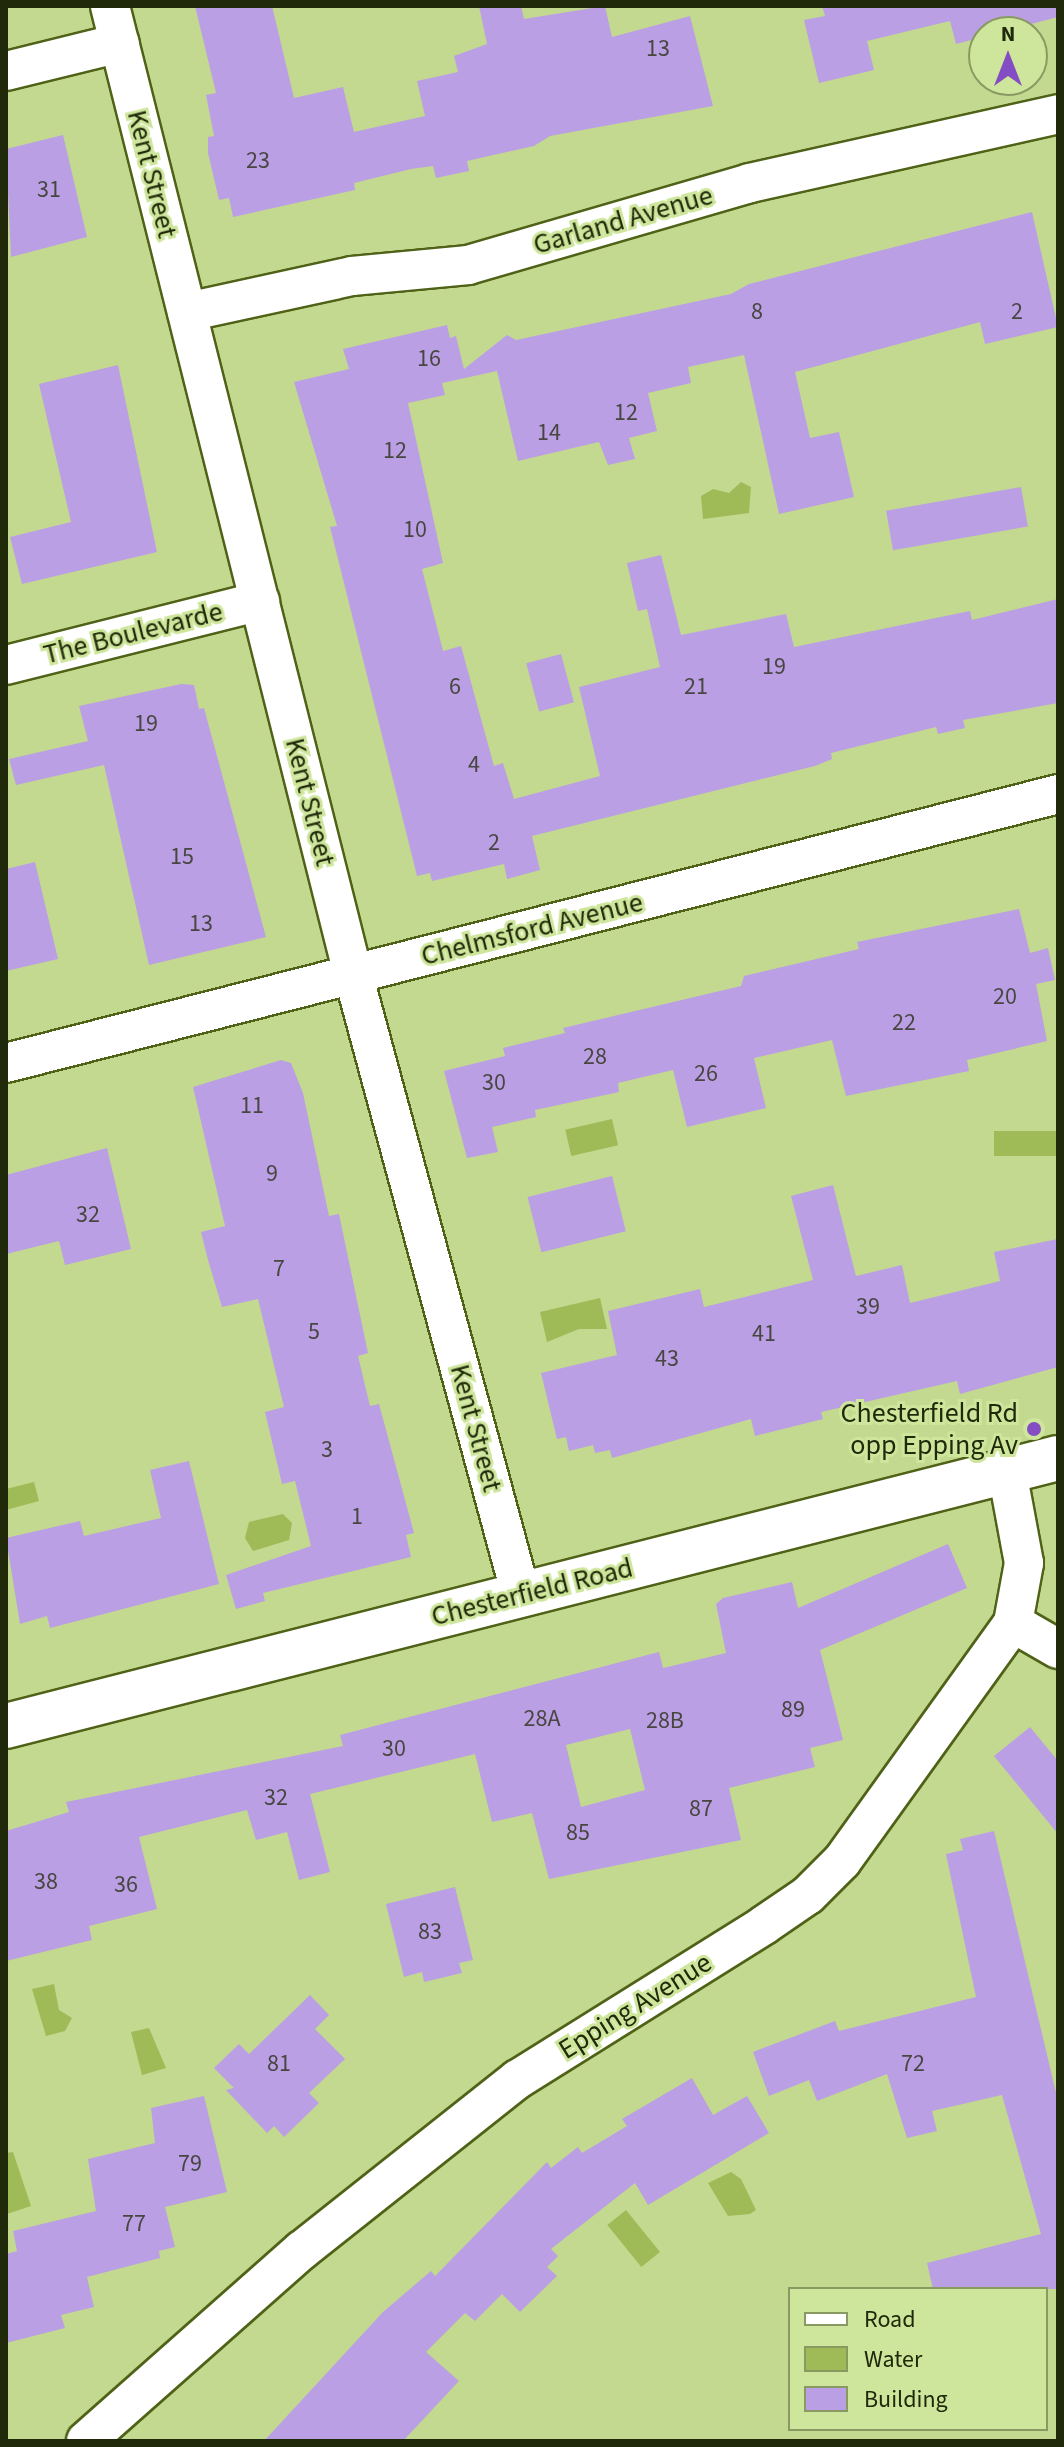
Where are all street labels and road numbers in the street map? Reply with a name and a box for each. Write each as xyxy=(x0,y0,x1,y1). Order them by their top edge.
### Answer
street label: Kent Street xyxy=(120,107,184,241)
street label: Garland Avenue xyxy=(529,178,717,262)
street label: The Boulevarde xyxy=(40,595,226,671)
street label: Kent Street xyxy=(278,735,342,869)
street label: Chelmsford Avenue xyxy=(418,885,646,973)
street label: Kent Street xyxy=(443,1361,509,1495)
street label: Chesterfield Road xyxy=(428,1551,636,1633)
street label: Epping Avenue xyxy=(552,1946,718,2066)

